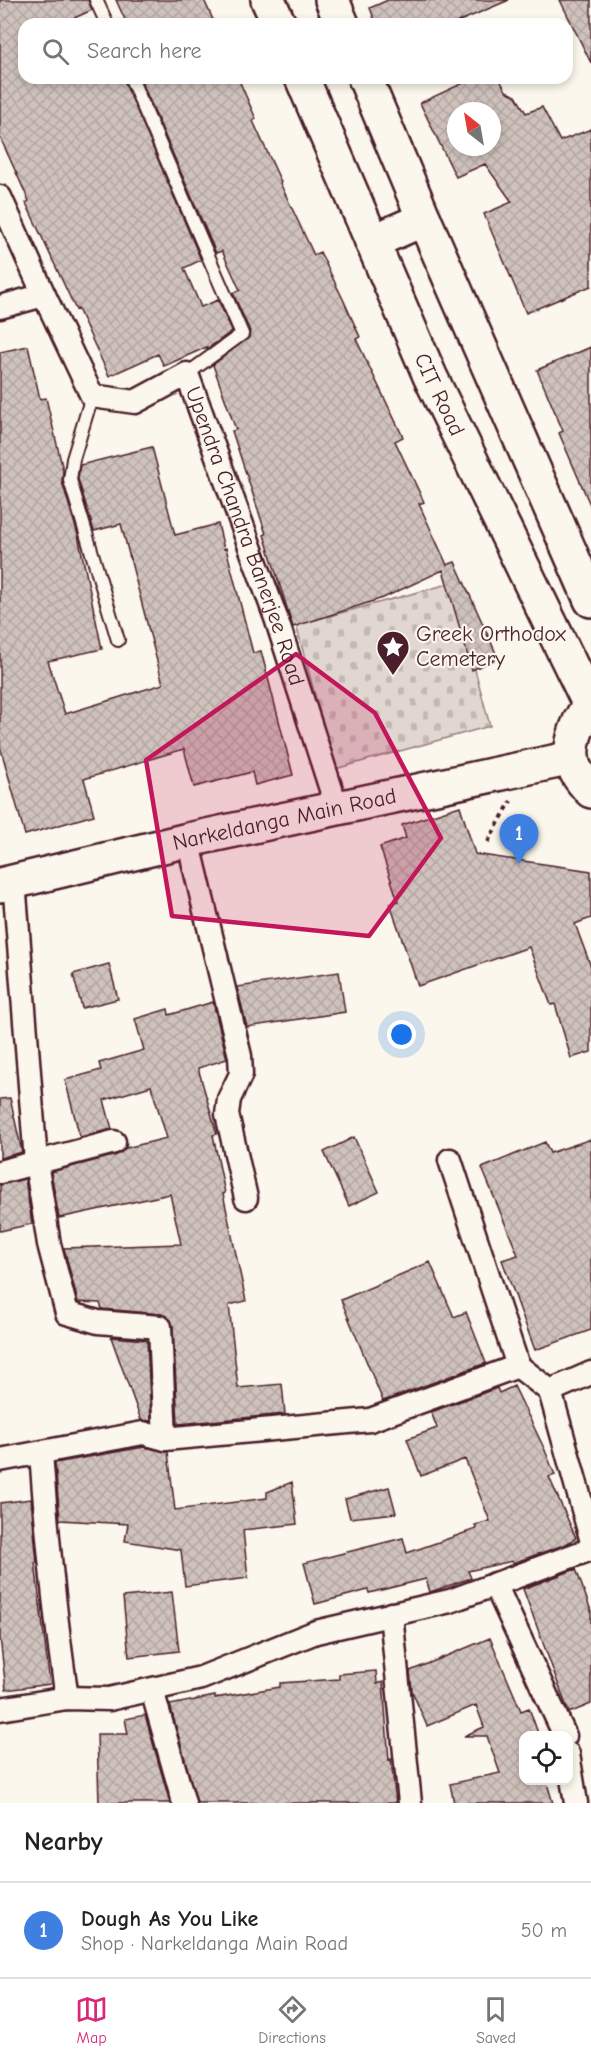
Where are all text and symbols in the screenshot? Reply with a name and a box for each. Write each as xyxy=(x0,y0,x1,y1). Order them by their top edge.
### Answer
search box xyxy=(18,18,573,84)
icon: search xyxy=(39,35,72,68)
text: Search here xyxy=(87,38,202,64)
north arrow xyxy=(447,102,501,156)
street label: CIT Road xyxy=(409,349,470,440)
street label: Upendra Chandra Banerjee Road xyxy=(180,383,310,689)
place label: Greek Orthodox Cemetery xyxy=(416,621,566,672)
place icon: Greek Orthodox Cemetery xyxy=(375,629,411,676)
street label: Narkeldanga Main Road xyxy=(170,783,399,856)
pin: 1 xyxy=(500,814,538,864)
your location xyxy=(387,1020,416,1049)
map controls xyxy=(519,1731,573,1785)
button: locate xyxy=(519,1731,573,1785)
text: Nearby xyxy=(24,1827,103,1857)
text: Dough As You Like xyxy=(81,1906,258,1932)
text: 1 xyxy=(40,1919,47,1942)
text: 50 m xyxy=(521,1919,567,1942)
text: Shop · Narkeldanga Main Road xyxy=(81,1932,348,1955)
tab: Map xyxy=(75,1993,108,2047)
tab: Directions xyxy=(258,1993,326,2047)
tab: Saved xyxy=(476,1993,516,2047)

